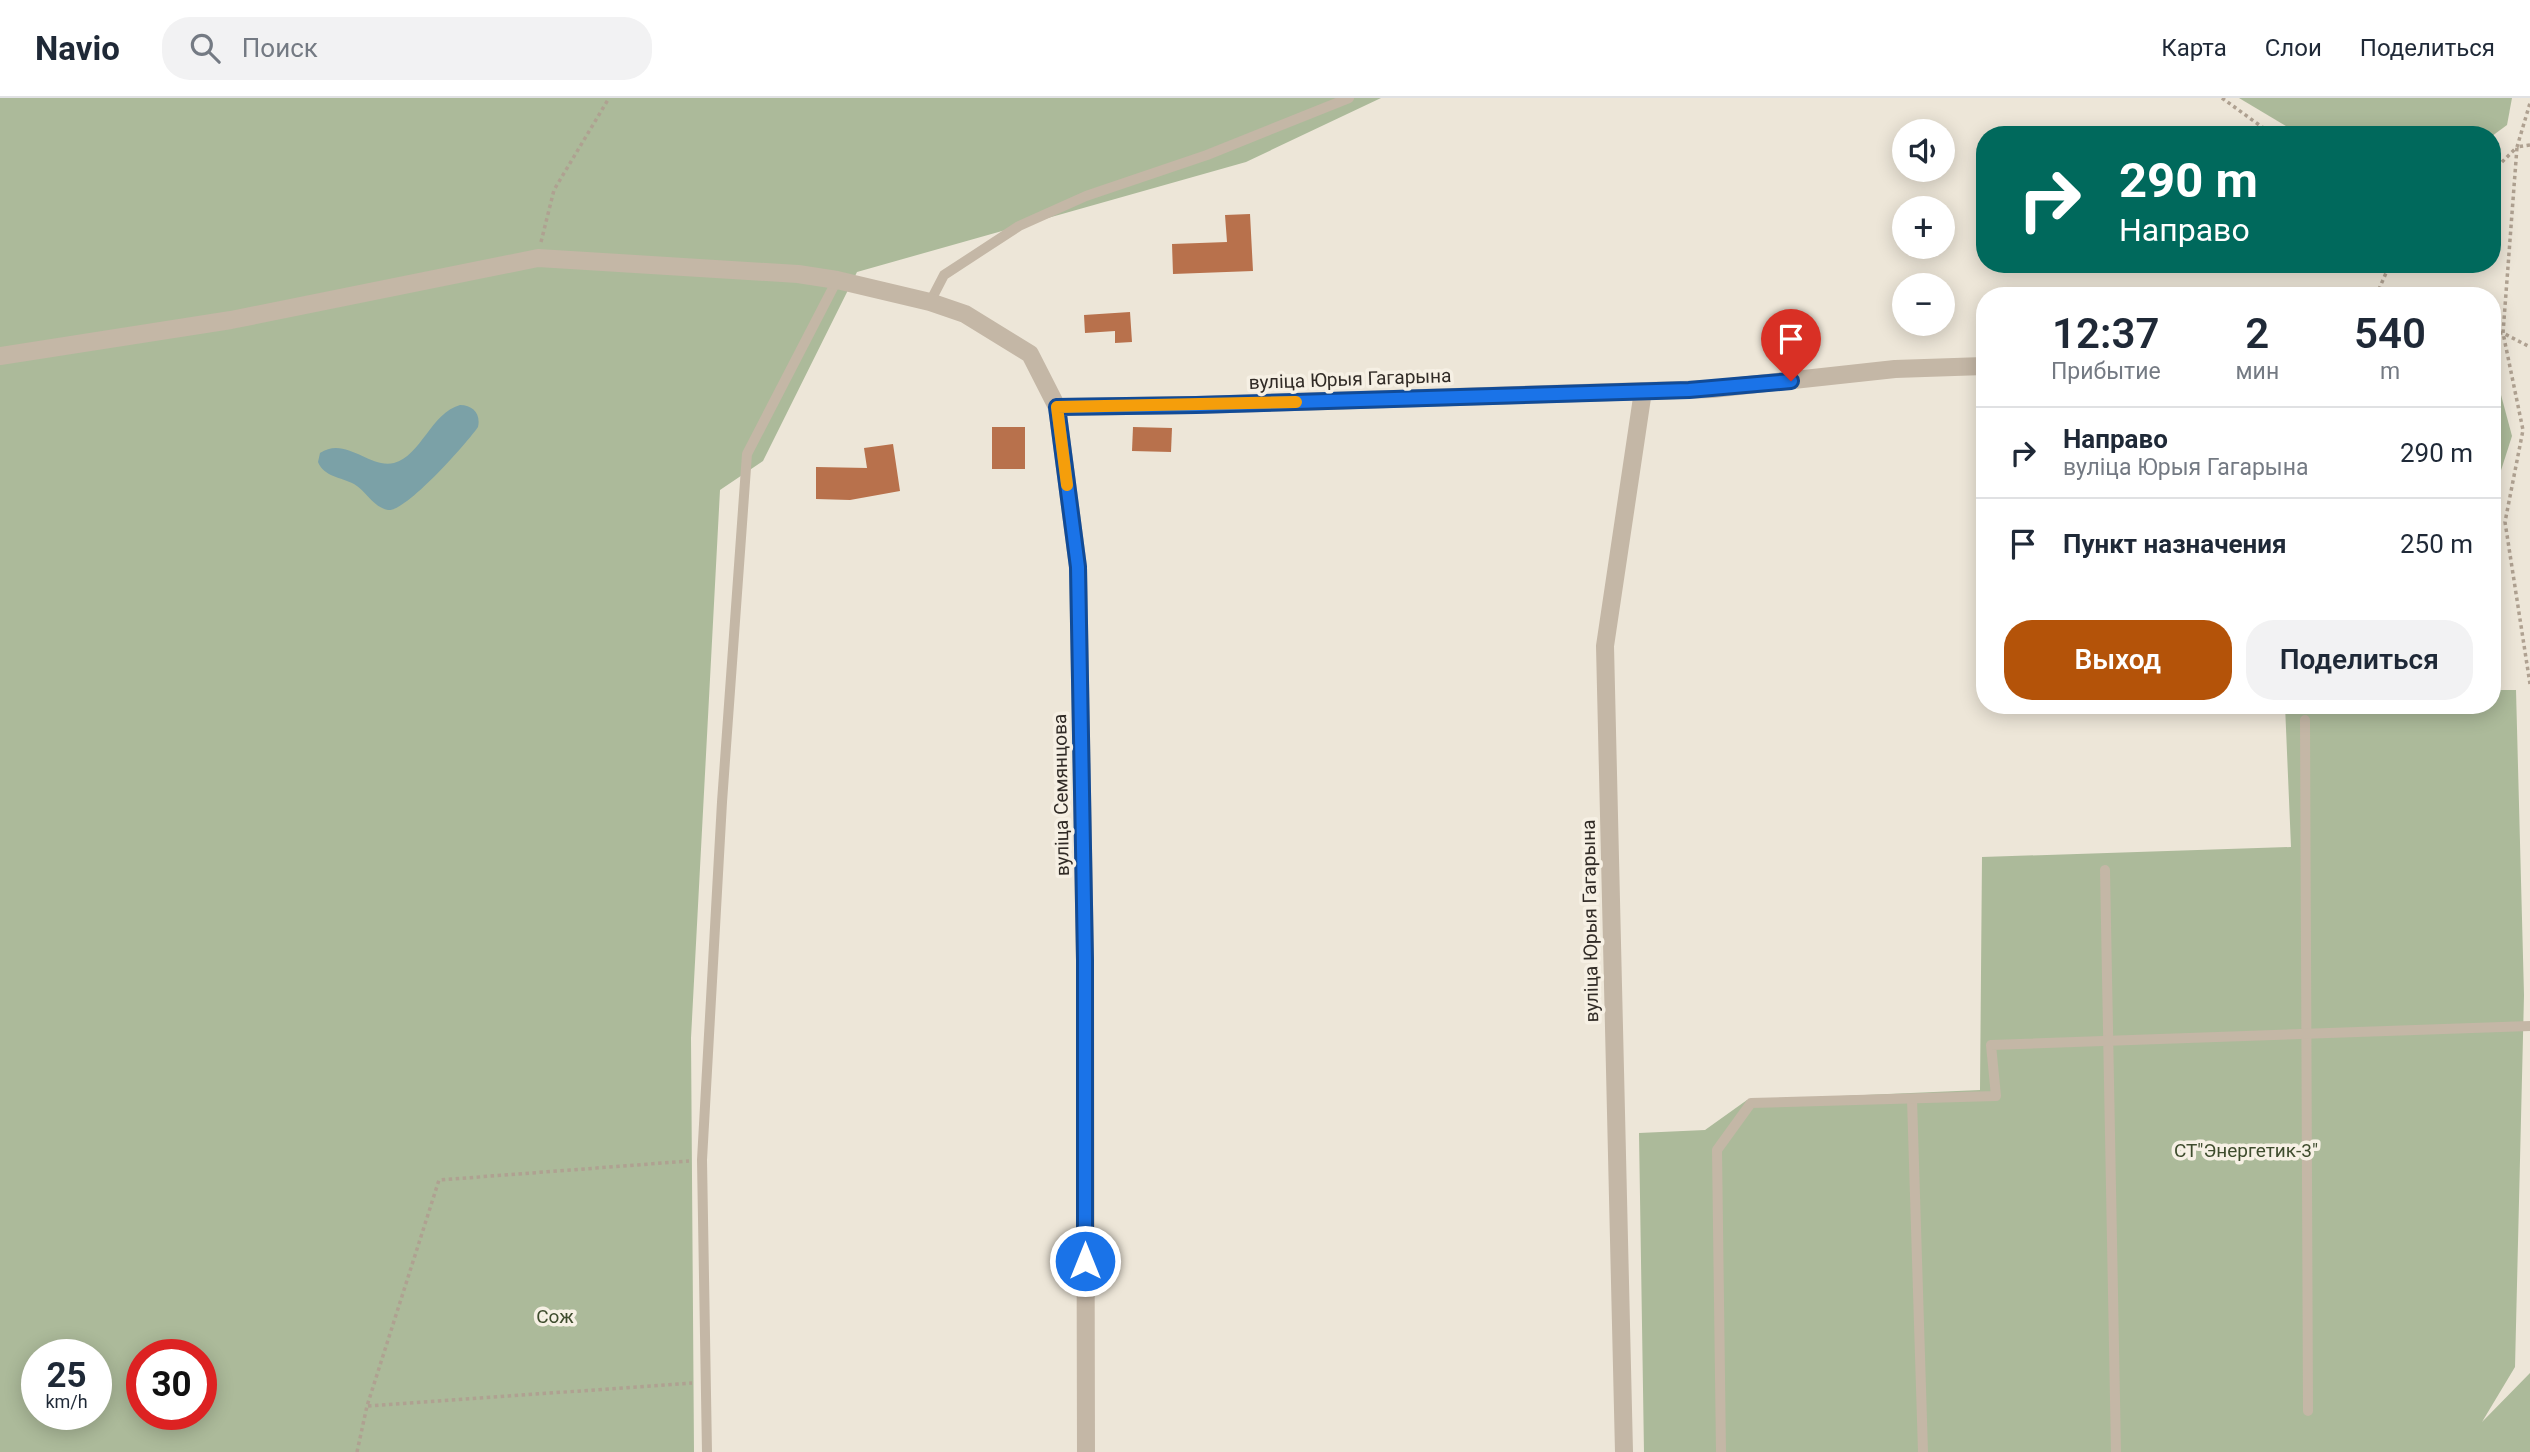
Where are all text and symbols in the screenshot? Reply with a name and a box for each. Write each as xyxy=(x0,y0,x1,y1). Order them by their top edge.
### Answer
search box xyxy=(162,17,652,80)
text: Navio xyxy=(35,29,120,68)
icon: search xyxy=(186,29,224,67)
text: Поиск xyxy=(242,33,318,63)
text: Карта xyxy=(2161,34,2227,62)
text: Слои xyxy=(2265,34,2322,62)
text: Поделиться xyxy=(2360,34,2495,62)
map controls xyxy=(1892,119,1955,336)
button: sound xyxy=(1892,119,1955,182)
text: 290 m xyxy=(2119,152,2258,209)
icon: right xyxy=(2004,154,2095,245)
button: + xyxy=(1892,196,1955,259)
text: Направо xyxy=(2119,211,2250,249)
button: − xyxy=(1892,273,1955,336)
pin xyxy=(1761,309,1821,381)
text: 12:37 xyxy=(2052,309,2159,358)
text: 2 xyxy=(2245,309,2269,358)
text: 540 xyxy=(2354,309,2426,358)
icon: arrive xyxy=(1772,320,1810,358)
text: Прибытие xyxy=(2051,358,2161,385)
text: мин xyxy=(2236,358,2279,385)
text: m xyxy=(2380,358,2400,385)
street label: вуліца Юрыя Гагарына xyxy=(1248,364,1452,394)
text: Направо xyxy=(2063,424,2168,454)
icon: right xyxy=(2004,434,2042,472)
text: 290 m xyxy=(2400,438,2473,468)
text: вуліца Юрыя Гагарына xyxy=(2063,454,2309,481)
icon: arrive xyxy=(2004,525,2042,563)
text: Пункт назначения xyxy=(2063,529,2287,559)
text: 250 m xyxy=(2400,529,2473,559)
button: Выход xyxy=(2004,620,2232,700)
button: Поделиться xyxy=(2246,620,2473,700)
street label: вуліца Семянцова xyxy=(1048,714,1074,876)
street label: вуліца Юрыя Гагарына xyxy=(1577,819,1603,1023)
park label: СТ"Энергетик-3" xyxy=(2174,1139,2318,1162)
position arrow xyxy=(1048,1224,1122,1298)
park label: Сож xyxy=(536,1305,574,1328)
speed limit sign: 30 xyxy=(126,1339,217,1430)
text: 25 xyxy=(46,1355,87,1396)
text: km/h xyxy=(45,1391,88,1412)

